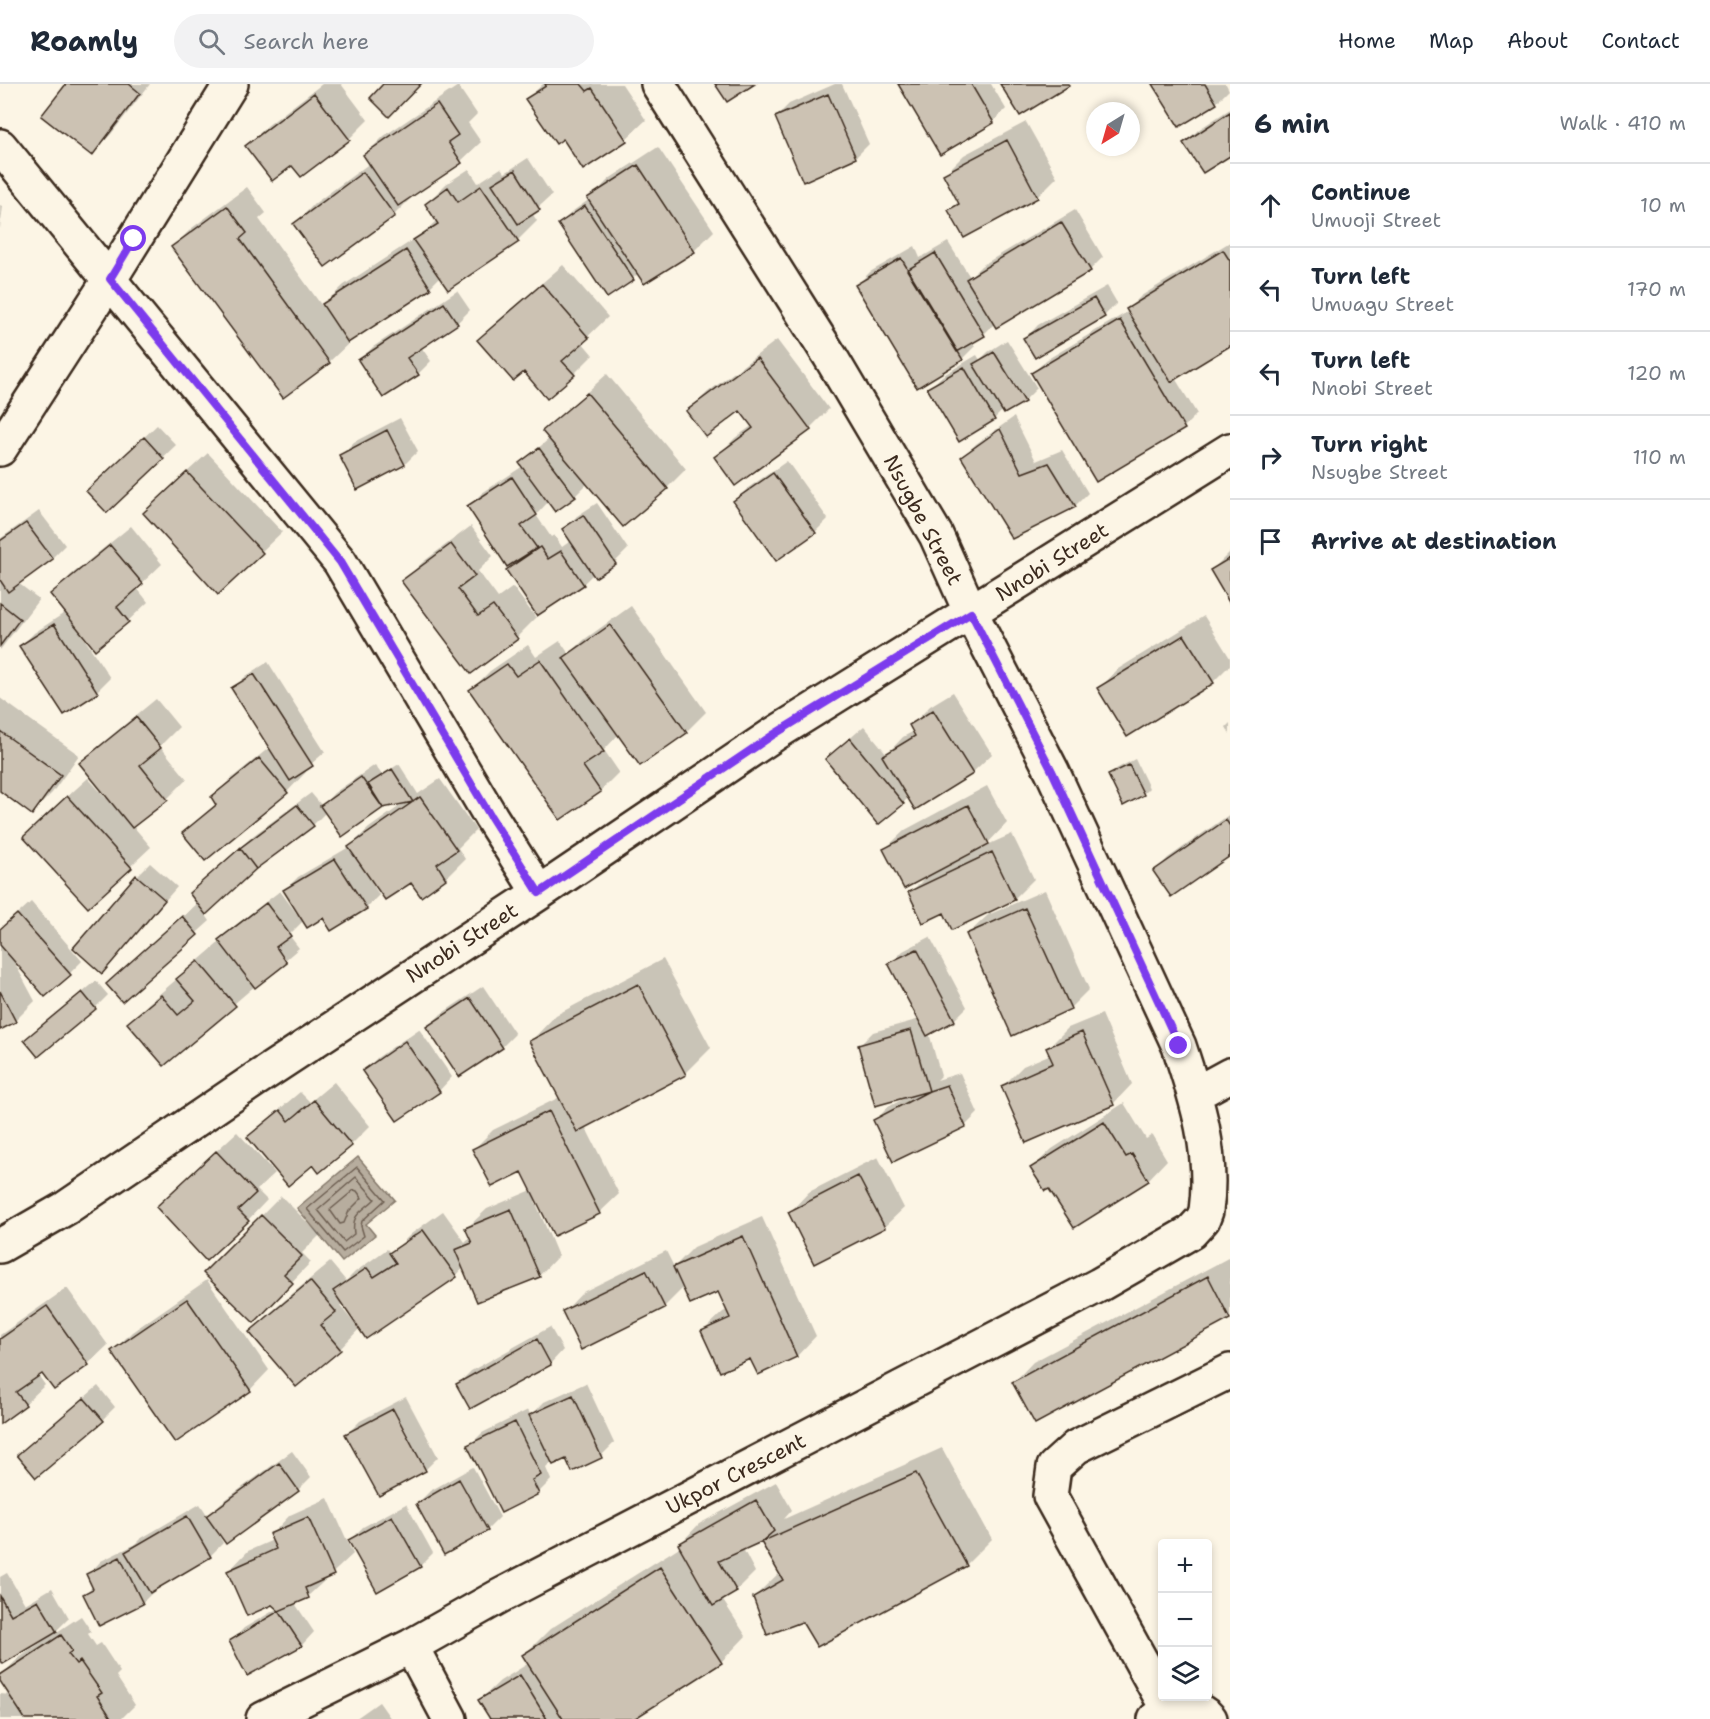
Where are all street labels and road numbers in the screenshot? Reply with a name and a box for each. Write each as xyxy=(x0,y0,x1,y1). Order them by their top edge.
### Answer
street label: Nsugbe Street xyxy=(877,450,969,590)
street label: Nnobi Street xyxy=(990,516,1114,608)
street label: Nnobi Street xyxy=(401,896,523,990)
street label: Ukpor Crescent xyxy=(661,1427,811,1521)

